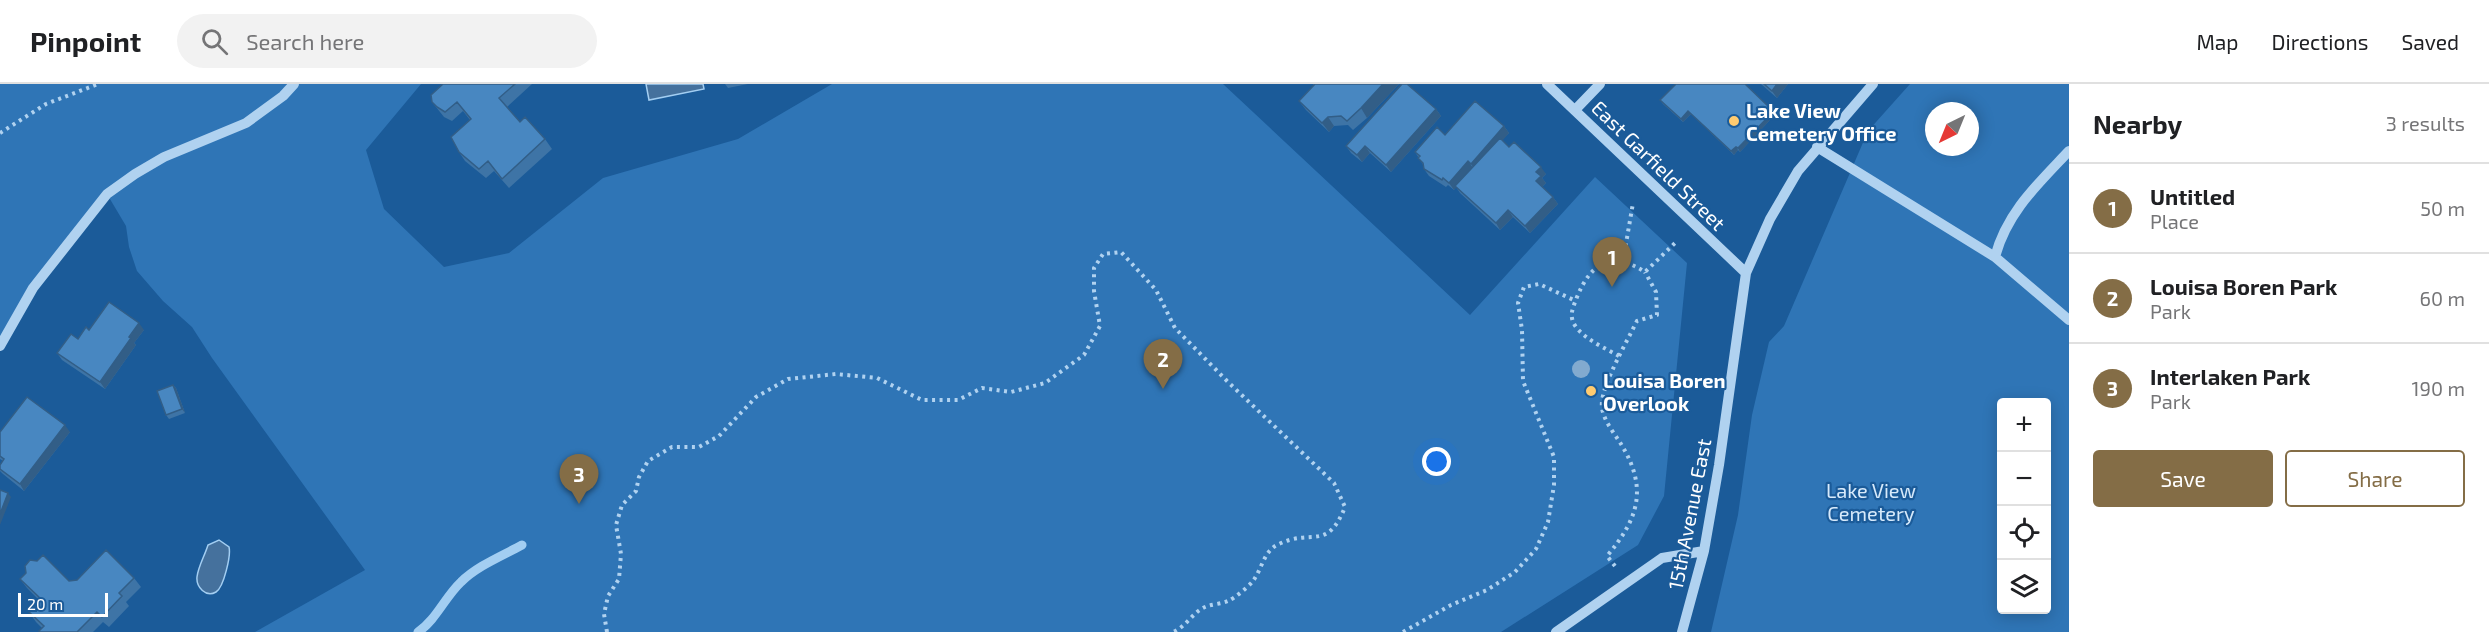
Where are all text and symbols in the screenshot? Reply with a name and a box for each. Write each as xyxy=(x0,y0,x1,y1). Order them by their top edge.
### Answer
search box xyxy=(177,14,597,68)
text: Pinpoint xyxy=(30,24,141,58)
icon: search xyxy=(198,25,231,58)
text: Search here xyxy=(246,28,364,54)
text: Map xyxy=(2196,29,2239,54)
text: Directions xyxy=(2272,29,2368,54)
text: Saved xyxy=(2401,29,2459,54)
street label: East Garfield Street xyxy=(1587,95,1731,235)
place label: Lake View Cemetery Office xyxy=(1746,98,1897,146)
north arrow xyxy=(1925,102,1979,156)
text: Nearby xyxy=(2093,108,2182,139)
text: 3 results xyxy=(2386,111,2465,135)
marker: Lake View Cemetery Office xyxy=(1727,114,1741,128)
text: Untitled xyxy=(2150,183,2235,209)
text: 1 xyxy=(2108,196,2117,220)
text: 50 m xyxy=(2420,196,2465,220)
text: Place xyxy=(2150,209,2199,233)
pin: 1 xyxy=(1592,238,1632,287)
text: Louisa Boren Park xyxy=(2150,273,2337,299)
text: 2 xyxy=(2107,286,2118,310)
text: 60 m xyxy=(2420,286,2465,310)
text: Park xyxy=(2150,299,2191,323)
pin: 2 xyxy=(1144,340,1182,389)
text: Interlaken Park xyxy=(2150,363,2310,389)
place label: Louisa Boren Overlook xyxy=(1603,368,1726,415)
text: 3 xyxy=(2107,376,2118,400)
text: 190 m xyxy=(2412,376,2465,400)
marker: Louisa Boren Overlook xyxy=(1584,384,1598,398)
text: Park xyxy=(2150,389,2191,413)
map controls xyxy=(1997,398,2051,614)
button: + xyxy=(1997,398,2051,452)
street label: 15th Avenue East xyxy=(1663,436,1715,592)
your location xyxy=(1422,447,1451,476)
button: Save xyxy=(2093,450,2273,507)
button: Share xyxy=(2285,450,2465,507)
button: − xyxy=(1997,452,2051,506)
pin: 3 xyxy=(560,454,598,504)
park label: Lake View Cemetery xyxy=(1826,478,1916,525)
button: locate xyxy=(1997,506,2051,560)
button: layers xyxy=(1997,560,2051,614)
scale bar xyxy=(18,590,108,618)
text: 20 m xyxy=(27,594,63,613)

